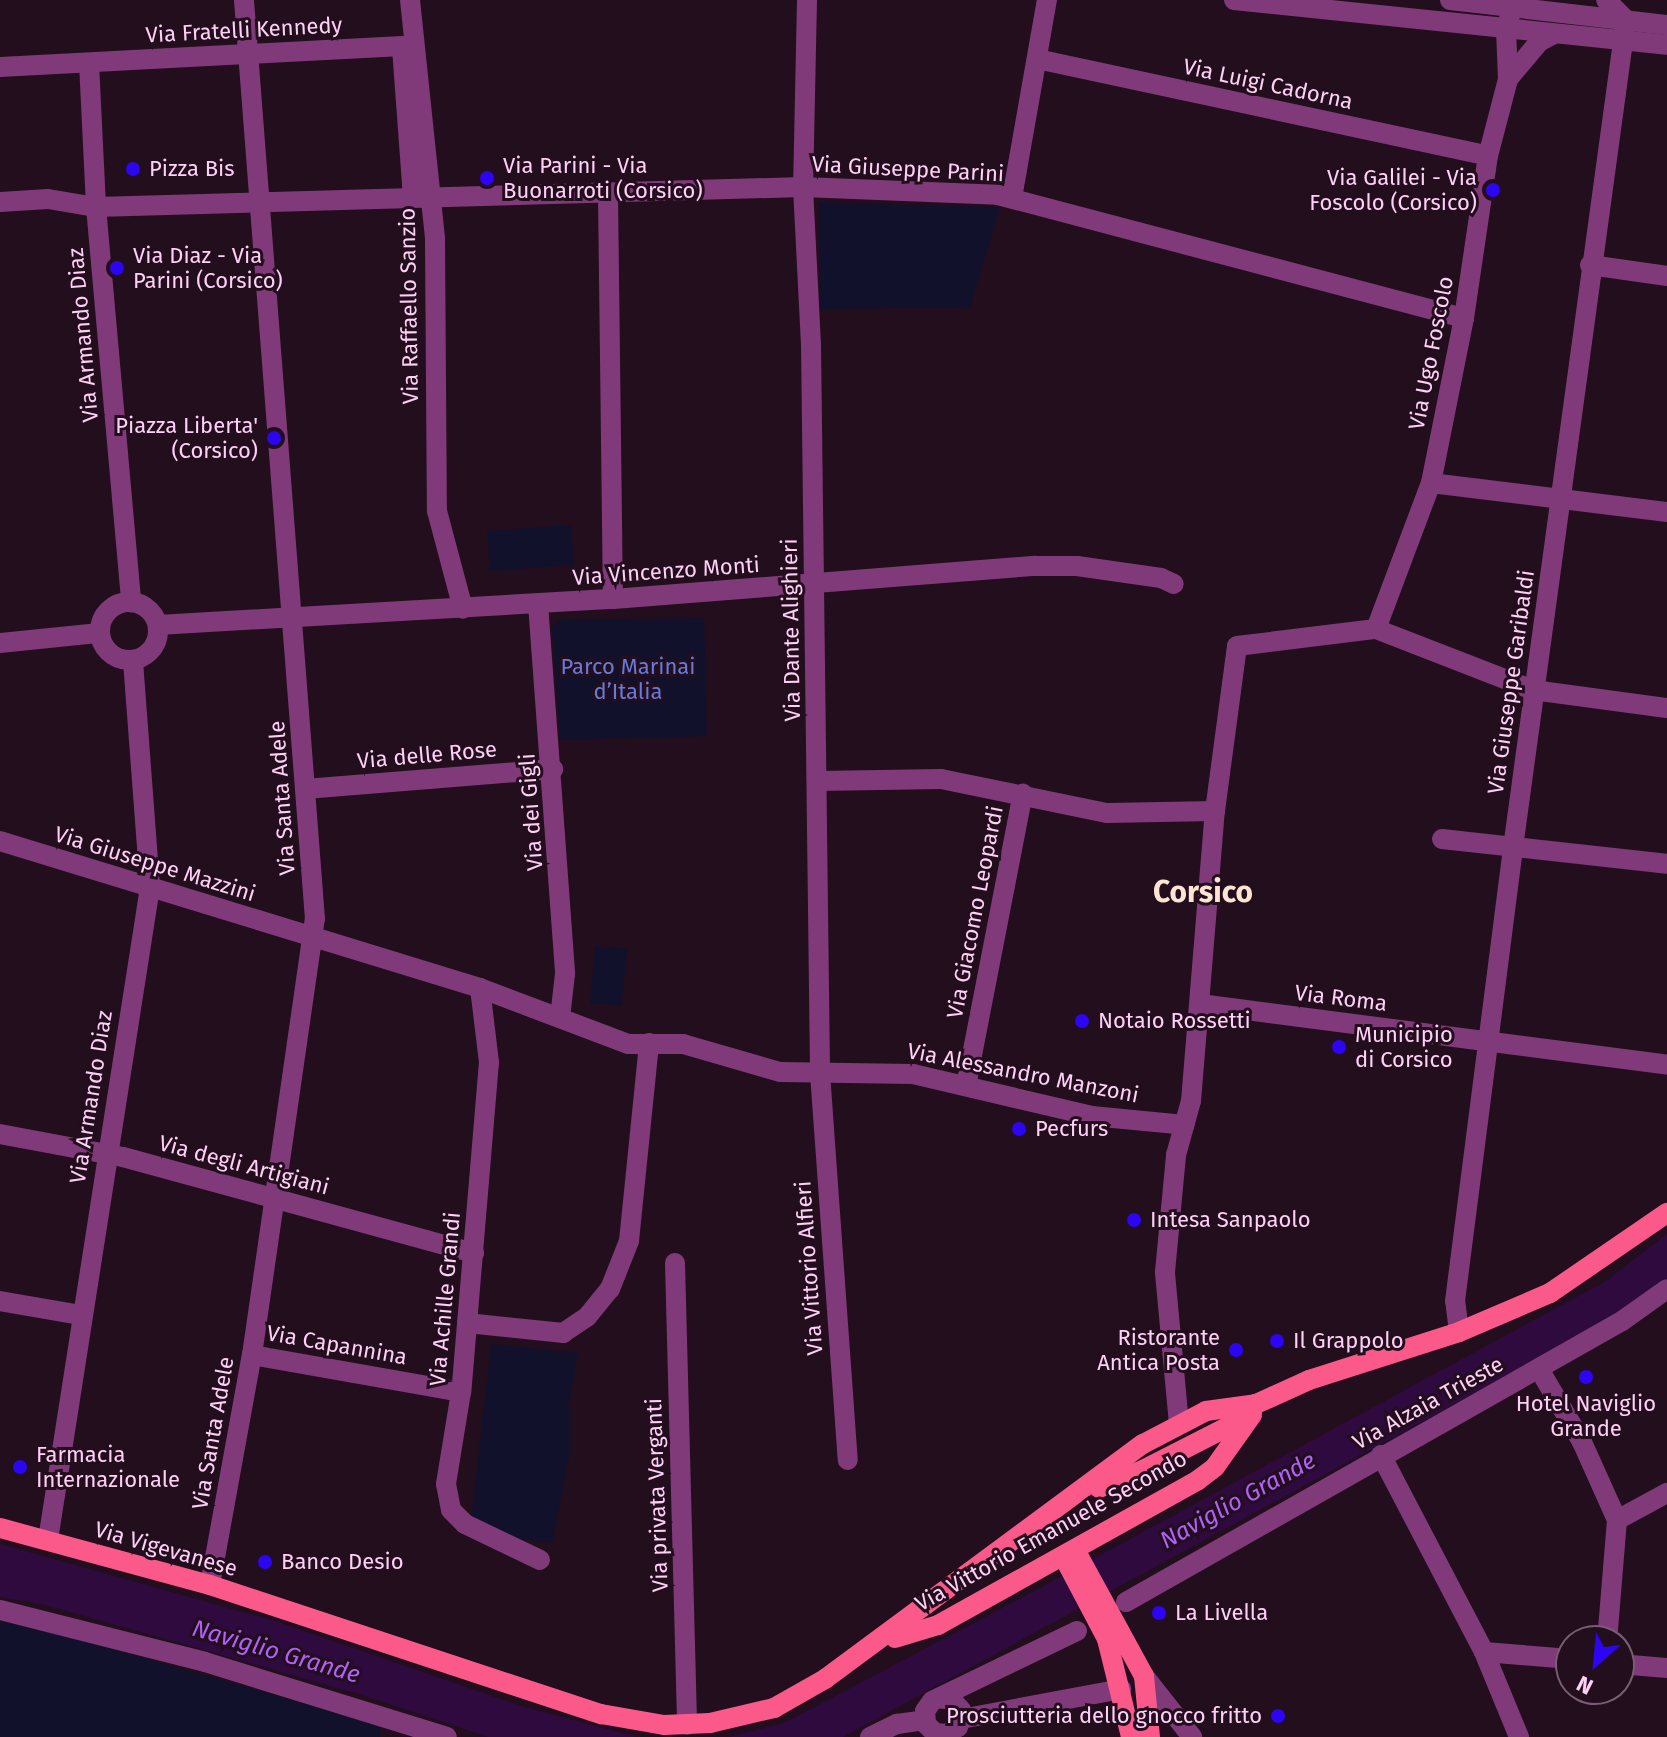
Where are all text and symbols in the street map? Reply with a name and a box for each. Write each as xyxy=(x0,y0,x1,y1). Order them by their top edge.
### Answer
street label: Via Fratelli Kennedy xyxy=(145,12,343,48)
street label: Via Luigi Cadorna xyxy=(1181,53,1355,115)
street label: Via Giuseppe Parini xyxy=(811,151,1005,187)
place label: Via Parini - Via Buonarroti (Corsico) xyxy=(503,152,703,204)
place label: Pizza Bis xyxy=(149,156,235,182)
marker: Pizza Bis xyxy=(124,160,142,178)
place label: Via Galilei - Via Foscolo (Corsico) xyxy=(1309,164,1477,216)
marker: Via Parini - Via Buonarroti (Corsico) xyxy=(478,169,496,187)
marker: Via Galilei - Via Foscolo (Corsico) xyxy=(1484,181,1502,199)
street label: Via Raffaello Sanzio xyxy=(394,208,424,404)
place label: Via Diaz - Via Parini (Corsico) xyxy=(133,242,283,294)
street label: Via Armando Diaz xyxy=(62,247,104,423)
marker: Via Diaz - Via Parini (Corsico) xyxy=(108,259,126,277)
street label: Via Ugo Foscolo xyxy=(1403,274,1459,432)
place label: Piazza Liberta' (Corsico) xyxy=(115,412,258,464)
marker: Piazza Liberta' (Corsico) xyxy=(265,429,283,447)
street label: Via Dante Alighieri xyxy=(776,538,806,722)
street label: Via Vincenzo Monti xyxy=(571,551,761,591)
street label: Via Giuseppe Garibaldi xyxy=(1482,568,1540,796)
park label: Parco Marinai d’Italia xyxy=(561,653,695,704)
street label: Via Santa Adele xyxy=(263,720,301,876)
street label: Via delle Rose xyxy=(356,736,498,774)
street label: Via dei Gigli xyxy=(514,752,548,872)
street label: Via Giacomo Leopardi xyxy=(941,803,1009,1021)
street label: Via Giuseppe Mazzini xyxy=(51,821,259,907)
district label: Corsico xyxy=(1153,874,1253,910)
street label: Via Roma xyxy=(1293,979,1389,1017)
place label: Notaio Rossetti xyxy=(1098,1008,1251,1034)
street label: Via Armando Diaz xyxy=(64,1009,118,1185)
marker: Notaio Rossetti xyxy=(1073,1012,1091,1030)
place label: Municipio di Corsico xyxy=(1355,1021,1453,1072)
street label: Via Alessandro Manzoni xyxy=(905,1038,1141,1108)
marker: Municipio di Corsico xyxy=(1330,1038,1348,1056)
place label: Pecfurs xyxy=(1035,1116,1108,1142)
marker: Pecfurs xyxy=(1010,1120,1028,1138)
street label: Via degli Artigiani xyxy=(156,1130,332,1200)
street label: Via Vittorio Alfieri xyxy=(790,1180,828,1356)
place label: Intesa Sanpaolo xyxy=(1150,1207,1311,1233)
street label: Via Achille Grandi xyxy=(424,1211,466,1387)
marker: Intesa Sanpaolo xyxy=(1125,1211,1143,1229)
street label: Via Capannina xyxy=(265,1320,409,1370)
place label: Ristorante Antica Posta xyxy=(1097,1324,1220,1376)
place label: Il Grappolo xyxy=(1293,1328,1404,1354)
marker: Il Grappolo xyxy=(1268,1332,1286,1350)
marker: Ristorante Antica Posta xyxy=(1227,1341,1245,1359)
street label: Via Alzaia Trieste xyxy=(1348,1351,1508,1455)
street label: Via Santa Adele xyxy=(187,1355,239,1511)
marker: Hotel Naviglio Grande xyxy=(1577,1368,1595,1386)
place label: Hotel Naviglio Grande xyxy=(1516,1390,1656,1442)
street label: Via privata Verganti xyxy=(640,1398,674,1592)
place label: Farmacia Internazionale xyxy=(36,1441,180,1492)
street label: Via Vittorio Emanuele Secondo xyxy=(911,1445,1191,1617)
water label: Naviglio Grande xyxy=(1155,1446,1321,1556)
marker: Farmacia Internazionale xyxy=(11,1458,29,1476)
street label: Via Vigevanese xyxy=(92,1516,240,1582)
place label: Banco Desio xyxy=(281,1549,403,1575)
marker: Banco Desio xyxy=(256,1553,274,1571)
place label: La Livella xyxy=(1175,1600,1268,1626)
marker: La Livella xyxy=(1150,1604,1168,1622)
water label: Naviglio Grande xyxy=(189,1614,363,1690)
north arrow xyxy=(1555,1625,1635,1705)
text: N xyxy=(1572,1670,1597,1700)
place label: Prosciutteria dello gnocco fritto xyxy=(946,1703,1262,1729)
marker: Prosciutteria dello gnocco fritto xyxy=(1269,1707,1287,1725)

